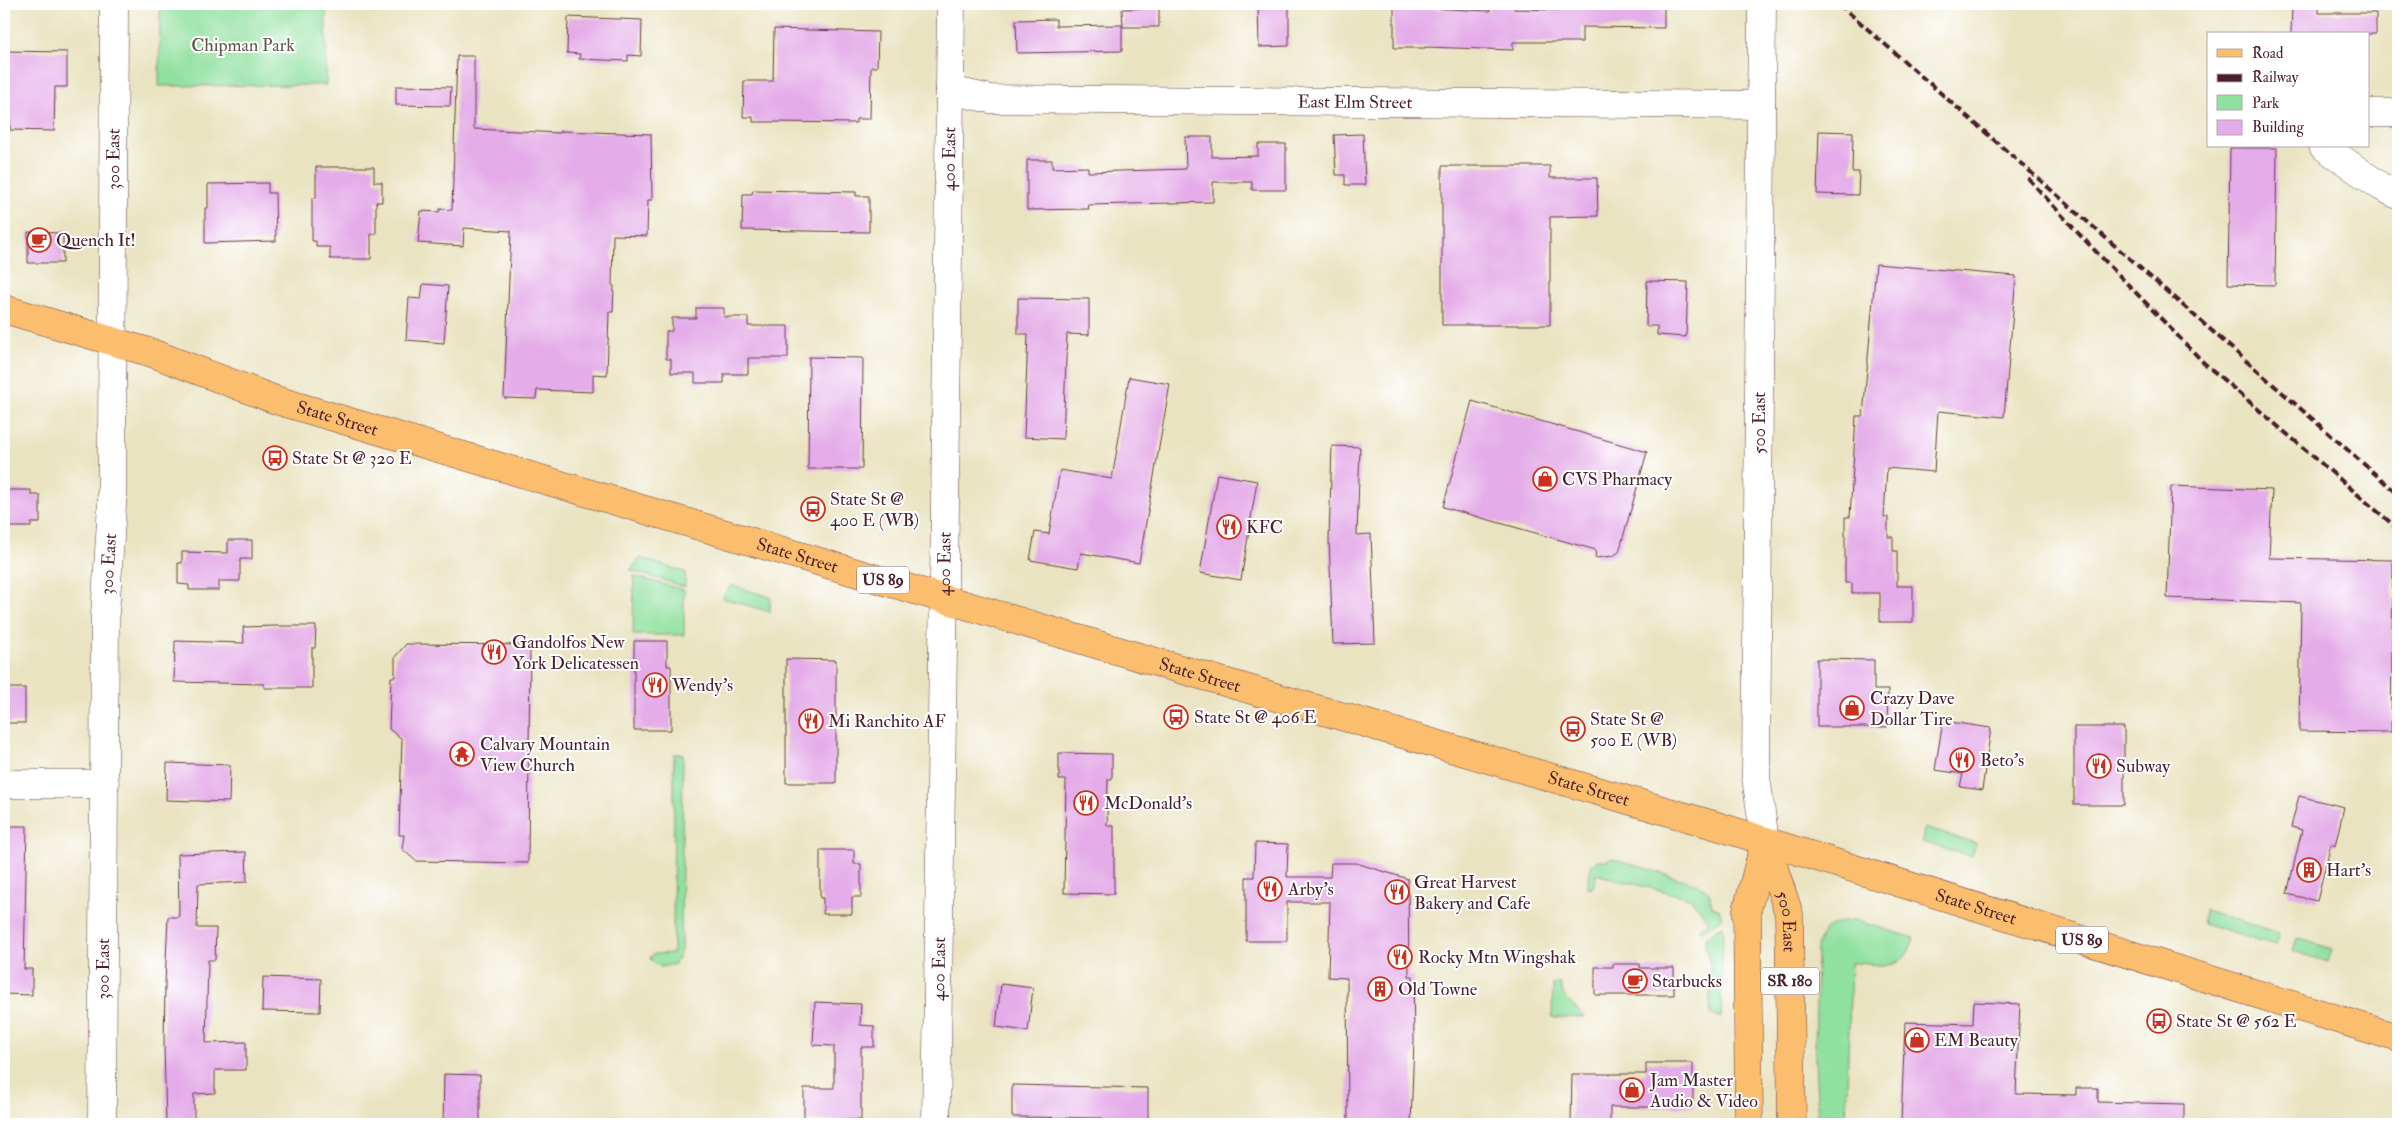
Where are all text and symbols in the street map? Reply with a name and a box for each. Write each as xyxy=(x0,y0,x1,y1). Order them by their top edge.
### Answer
legend xyxy=(2207,32,2370,148)
park label: Chipman Park xyxy=(191,34,295,57)
text: Road xyxy=(2252,44,2284,63)
text: Railway xyxy=(2252,68,2299,87)
street label: East Elm Street xyxy=(1297,90,1413,114)
text: Park xyxy=(2252,94,2279,113)
text: Building xyxy=(2252,118,2304,137)
street label: 400 East xyxy=(937,127,961,191)
street label: 300 East xyxy=(102,128,125,190)
cafe icon: Quench It! xyxy=(26,227,52,253)
place label: Quench It! xyxy=(56,229,136,252)
street label: 500 East xyxy=(1748,392,1771,454)
street label: State Street xyxy=(294,395,381,441)
bus stop icon: State St @ 320 E xyxy=(262,445,288,471)
place label: State St @ 320 E xyxy=(292,447,412,470)
shop icon: CVS Pharmacy xyxy=(1532,466,1558,492)
place label: CVS Pharmacy xyxy=(1562,468,1673,491)
place label: State St @ 400 E (WB) xyxy=(830,488,919,532)
bus stop icon: State St @ 400 E (WB) xyxy=(800,496,826,522)
restaurant icon: KFC xyxy=(1216,514,1242,540)
place label: KFC xyxy=(1246,516,1283,539)
street label: 300 East xyxy=(95,532,122,596)
street label: State Street xyxy=(754,532,841,578)
street label: 400 East xyxy=(932,532,956,596)
road number: US 89 xyxy=(857,566,909,594)
place label: Gandolfos New York Delicatessen xyxy=(512,631,639,675)
restaurant icon: Gandolfos New York Delicatessen xyxy=(481,639,507,665)
street label: State Street xyxy=(1157,652,1244,698)
restaurant icon: Wendy's xyxy=(642,672,668,698)
place label: Wendy's xyxy=(671,674,733,697)
place label: Crazy Dave Dollar Tire xyxy=(1870,687,1955,731)
shop icon: Crazy Dave Dollar Tire xyxy=(1839,695,1865,721)
bus stop icon: State St @ 406 E xyxy=(1163,704,1189,730)
place label: State St @ 406 E xyxy=(1194,706,1316,729)
restaurant icon: Mi Ranchito AF xyxy=(798,708,824,734)
place label: State St @ 500 E (WB) xyxy=(1590,708,1677,752)
place label: Mi Ranchito AF xyxy=(828,710,946,733)
bus stop icon: State St @ 500 E (WB) xyxy=(1560,716,1586,742)
place label: Calvary Mountain View Church xyxy=(480,733,610,777)
temple icon: Calvary Mountain View Church xyxy=(449,741,475,767)
restaurant icon: Beto's xyxy=(1949,747,1975,773)
place label: Beto's xyxy=(1980,749,2024,772)
restaurant icon: Subway xyxy=(2086,753,2112,779)
place label: Subway xyxy=(2116,755,2171,778)
street label: State Street xyxy=(1545,766,1632,811)
restaurant icon: McDonald's xyxy=(1073,790,1099,816)
place label: McDonald's xyxy=(1104,792,1192,815)
building icon: Hart's xyxy=(2296,857,2322,883)
place label: Hart's xyxy=(2326,859,2371,882)
place label: Great Harvest Bakery and Cafe xyxy=(1414,871,1531,915)
restaurant icon: Arby's xyxy=(1257,876,1283,902)
place label: Arby's xyxy=(1287,878,1334,901)
restaurant icon: Great Harvest Bakery and Cafe xyxy=(1384,879,1410,905)
street label: State Street xyxy=(1933,883,2020,930)
street label: 500 East xyxy=(1771,888,1801,953)
road number: US 89 xyxy=(2056,926,2108,954)
street label: 400 East xyxy=(927,937,951,1001)
street label: 300 East xyxy=(91,938,115,1000)
restaurant icon: Rocky Mtn Wingshak xyxy=(1387,944,1413,970)
place label: Rocky Mtn Wingshak xyxy=(1418,946,1576,969)
cafe icon: Starbucks xyxy=(1622,968,1648,994)
road number: SR 180 xyxy=(1761,968,1819,994)
place label: Starbucks xyxy=(1652,970,1722,993)
building icon: Old Towne xyxy=(1367,976,1393,1002)
place label: Old Towne xyxy=(1398,978,1478,1001)
bus stop icon: State St @ 562 E xyxy=(2146,1008,2172,1034)
place label: State St @ 562 E xyxy=(2176,1010,2296,1033)
shop icon: EM Beauty xyxy=(1904,1027,1930,1053)
place label: EM Beauty xyxy=(1934,1029,2019,1052)
place label: Jam Master Audio & Video xyxy=(1649,1069,1758,1113)
shop icon: Jam Master Audio & Video xyxy=(1619,1077,1645,1103)

